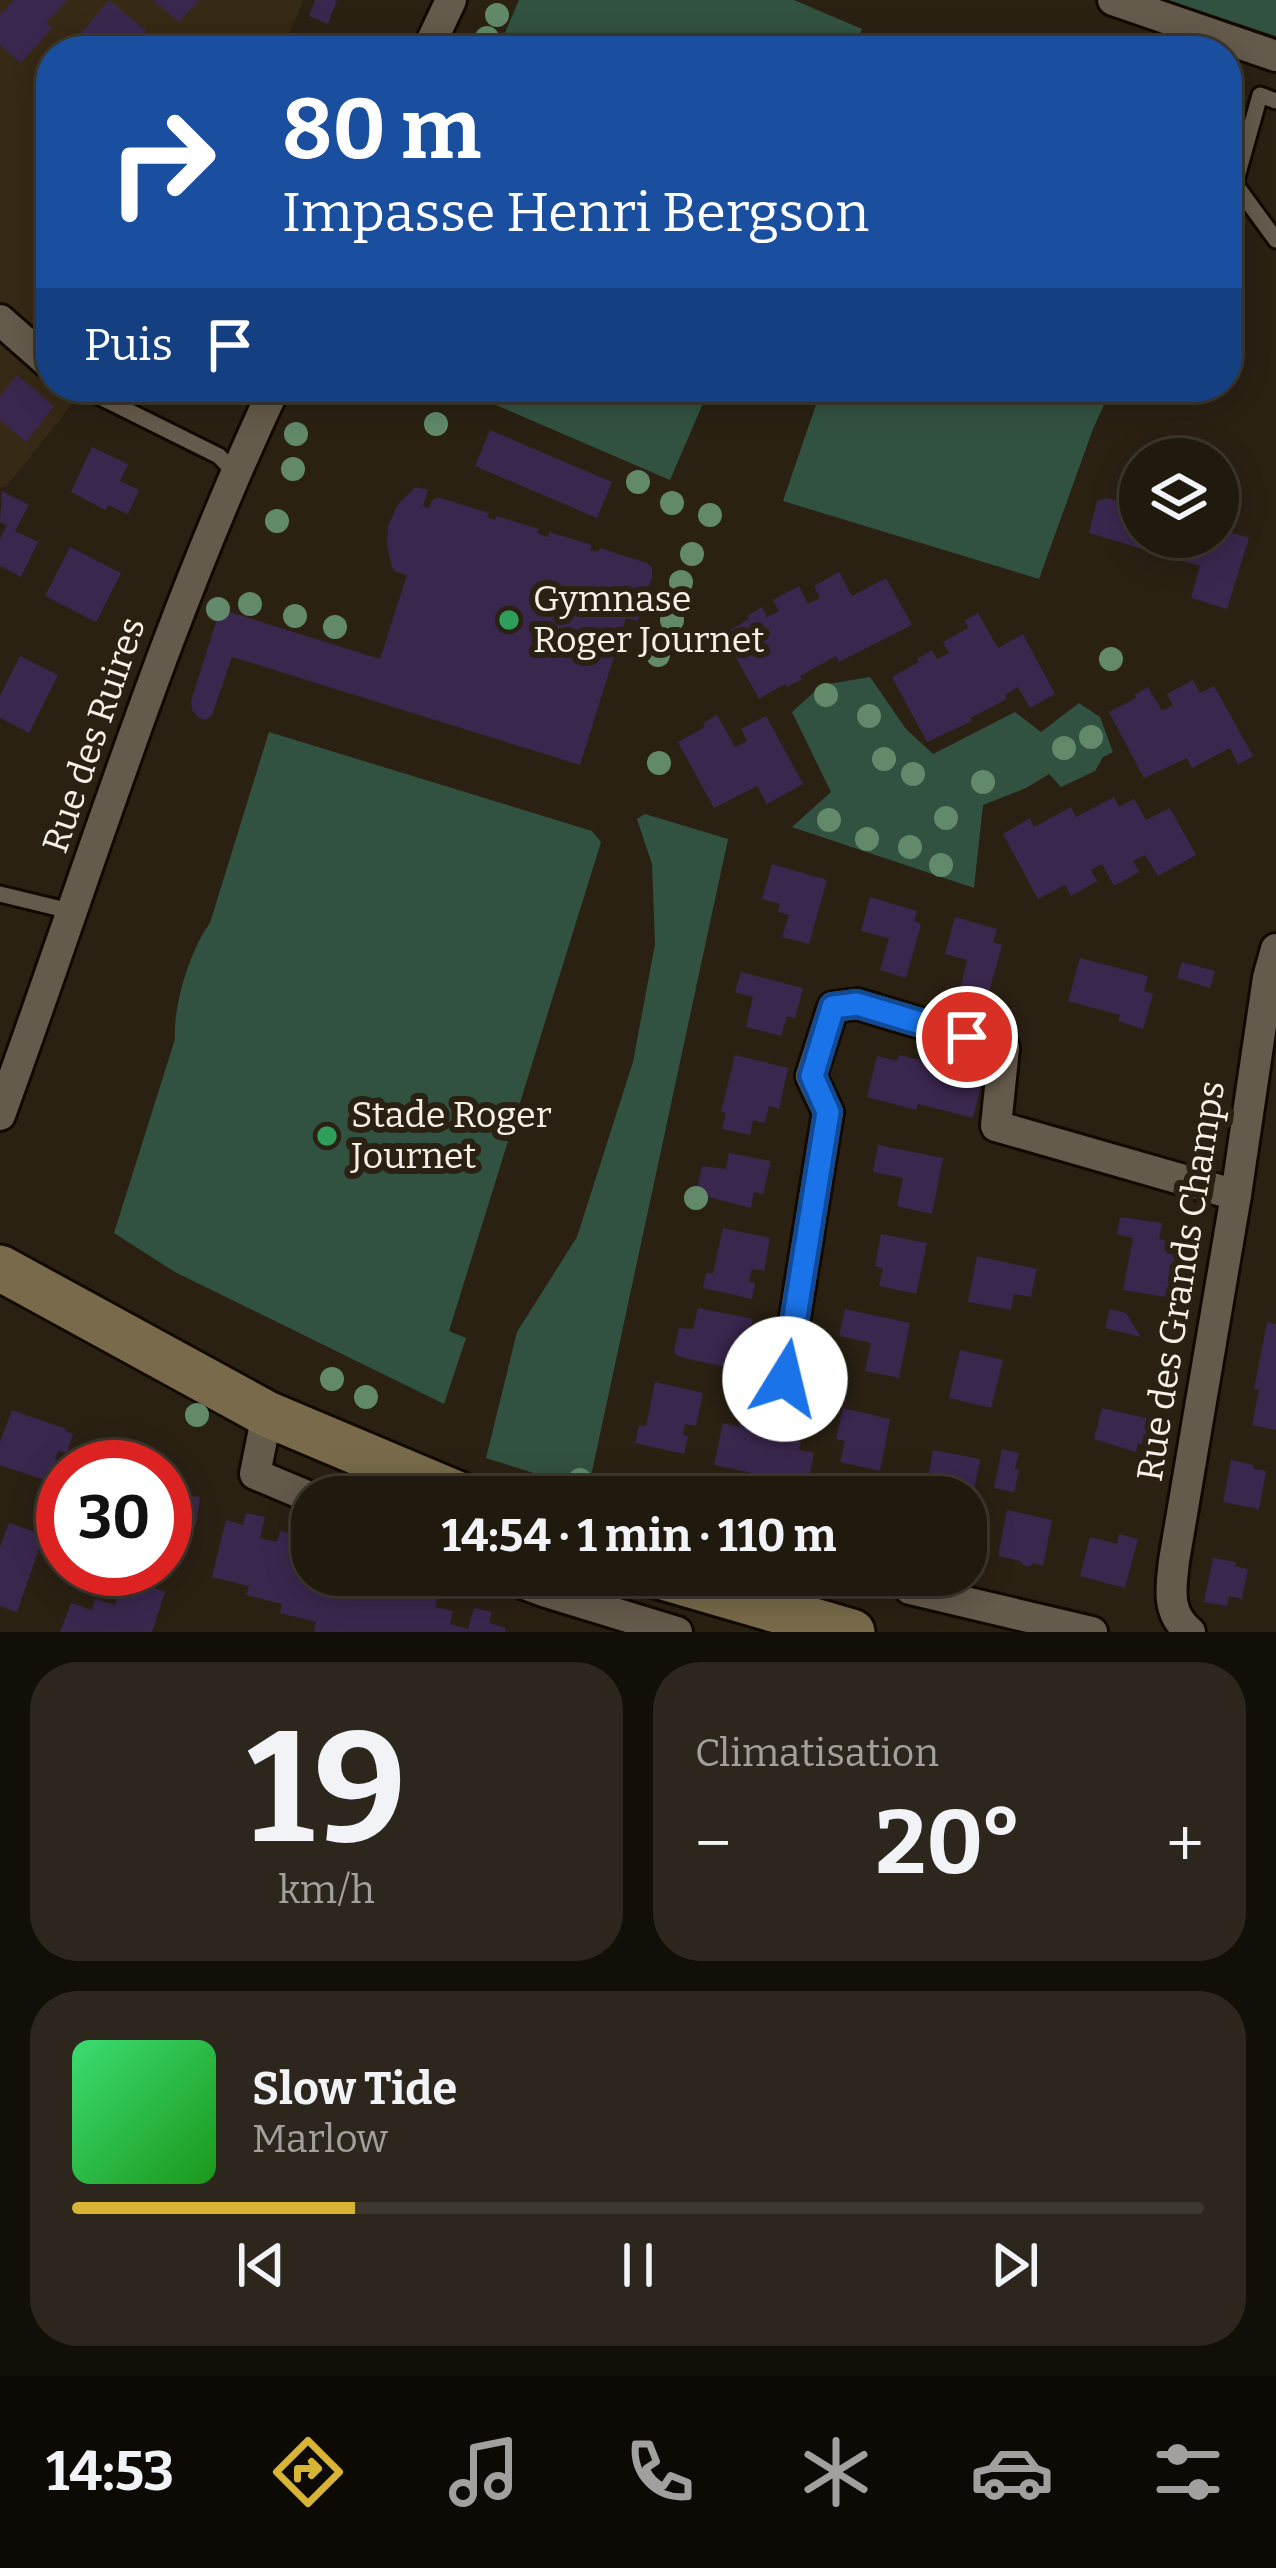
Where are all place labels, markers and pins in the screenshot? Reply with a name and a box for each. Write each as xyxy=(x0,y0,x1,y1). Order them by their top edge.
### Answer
place label: Gymnase Roger Journet xyxy=(533,577,764,662)
marker: Gymnase Roger Journet xyxy=(496,607,522,633)
pin xyxy=(916,986,1018,1088)
place label: Stade Roger Journet xyxy=(350,1093,552,1178)
marker: Stade Roger Journet xyxy=(314,1123,340,1149)

